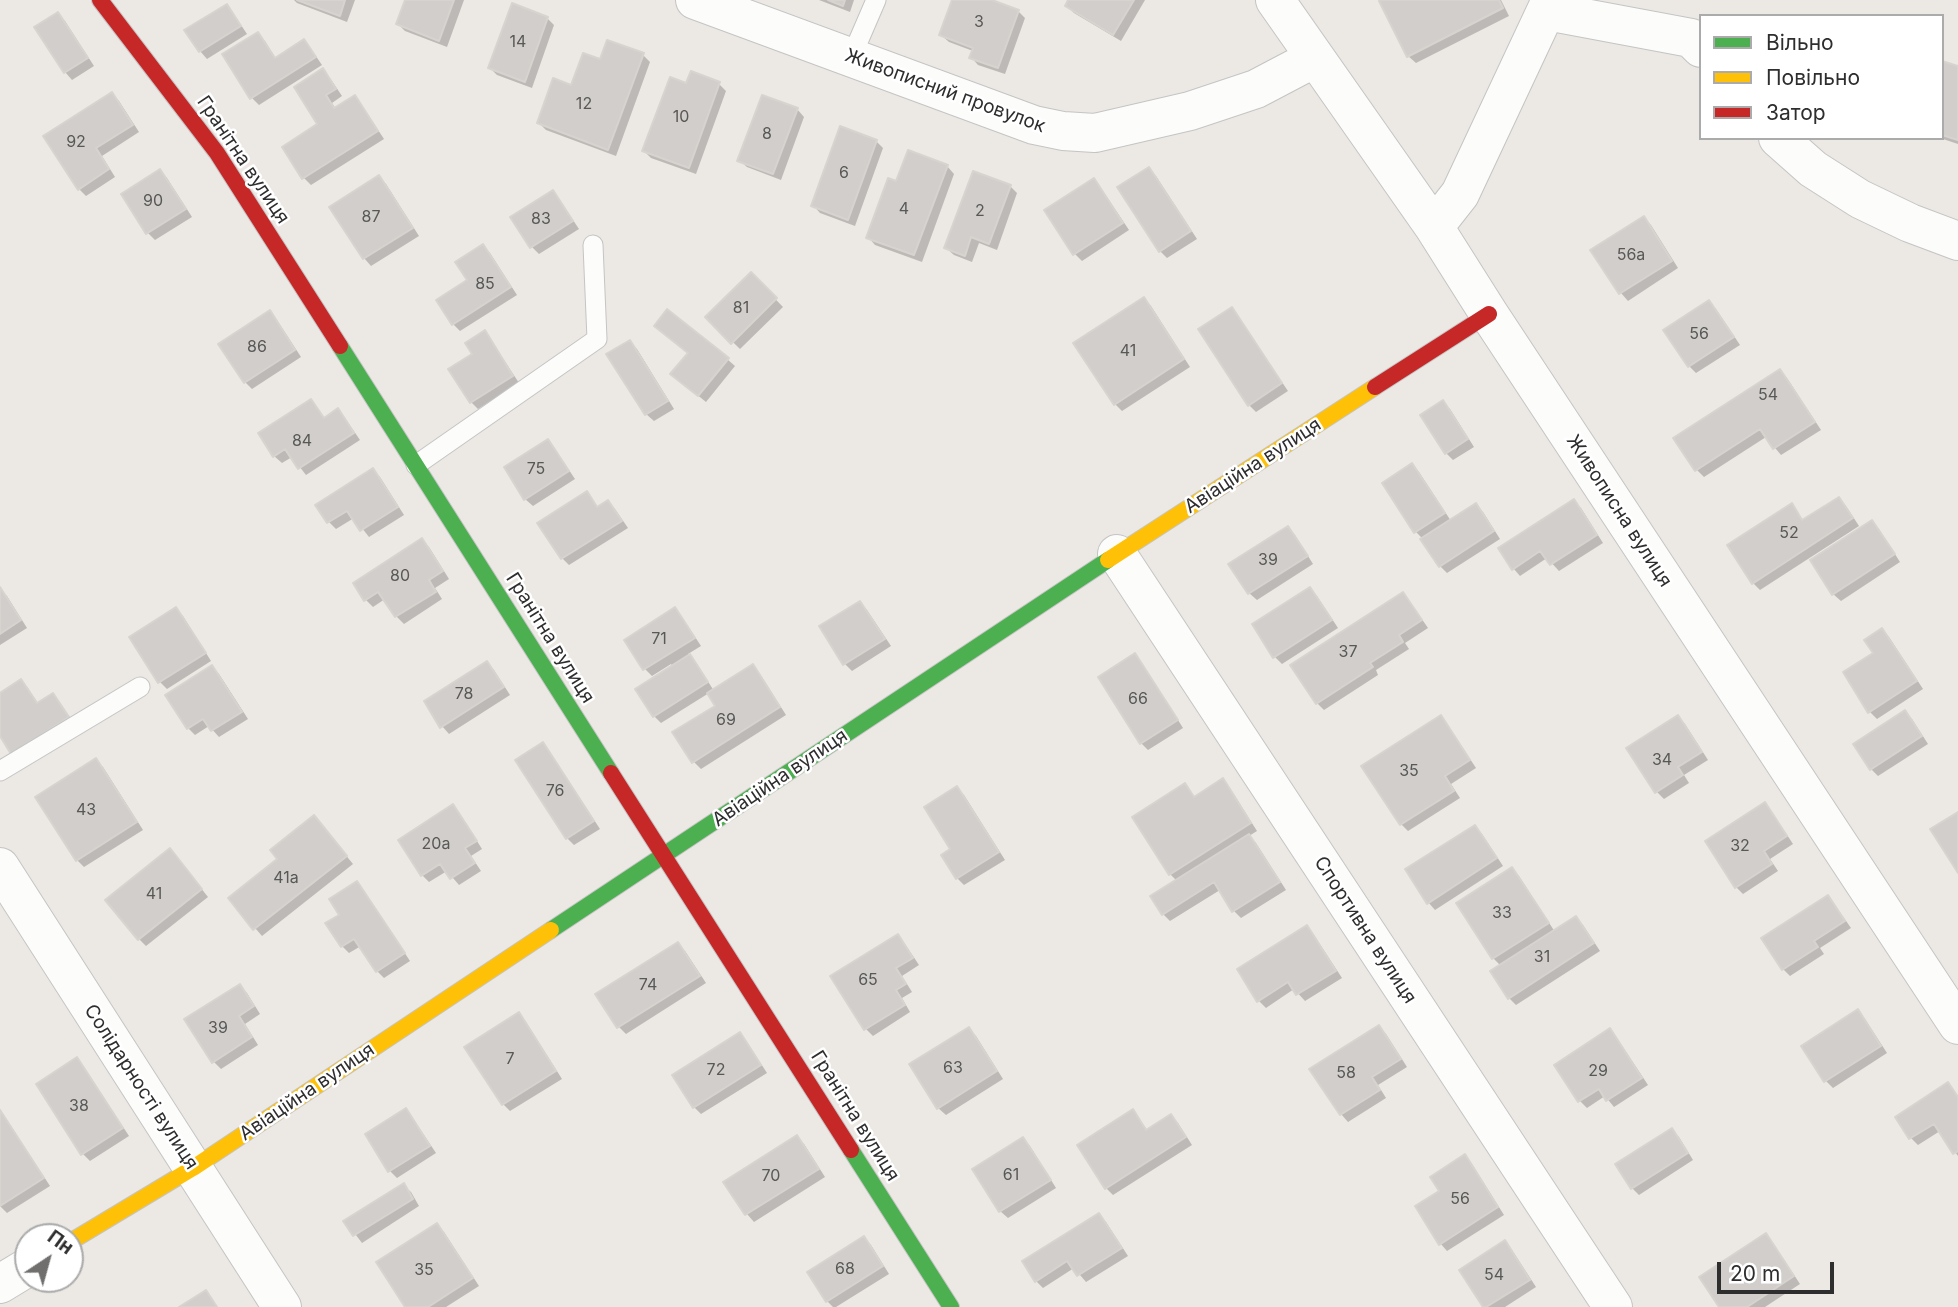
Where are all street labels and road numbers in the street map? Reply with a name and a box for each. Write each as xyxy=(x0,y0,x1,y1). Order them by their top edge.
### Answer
street label: Живописний провулок xyxy=(842,44,1048,138)
street label: Гранітна вулиця xyxy=(192,92,294,228)
street label: Авіаційна вулиця xyxy=(1180,413,1326,519)
street label: Живописна вулиця xyxy=(1561,431,1677,591)
street label: Гранітна вулиця xyxy=(501,569,599,707)
street label: Авіаційна вулиця xyxy=(708,724,852,832)
street label: Спортивна вулиця xyxy=(1309,852,1421,1008)
street label: Солідарності вулиця xyxy=(79,1000,203,1174)
street label: Авіаційна вулиця xyxy=(235,1038,379,1146)
street label: Гранітна вулиця xyxy=(806,1047,904,1185)

